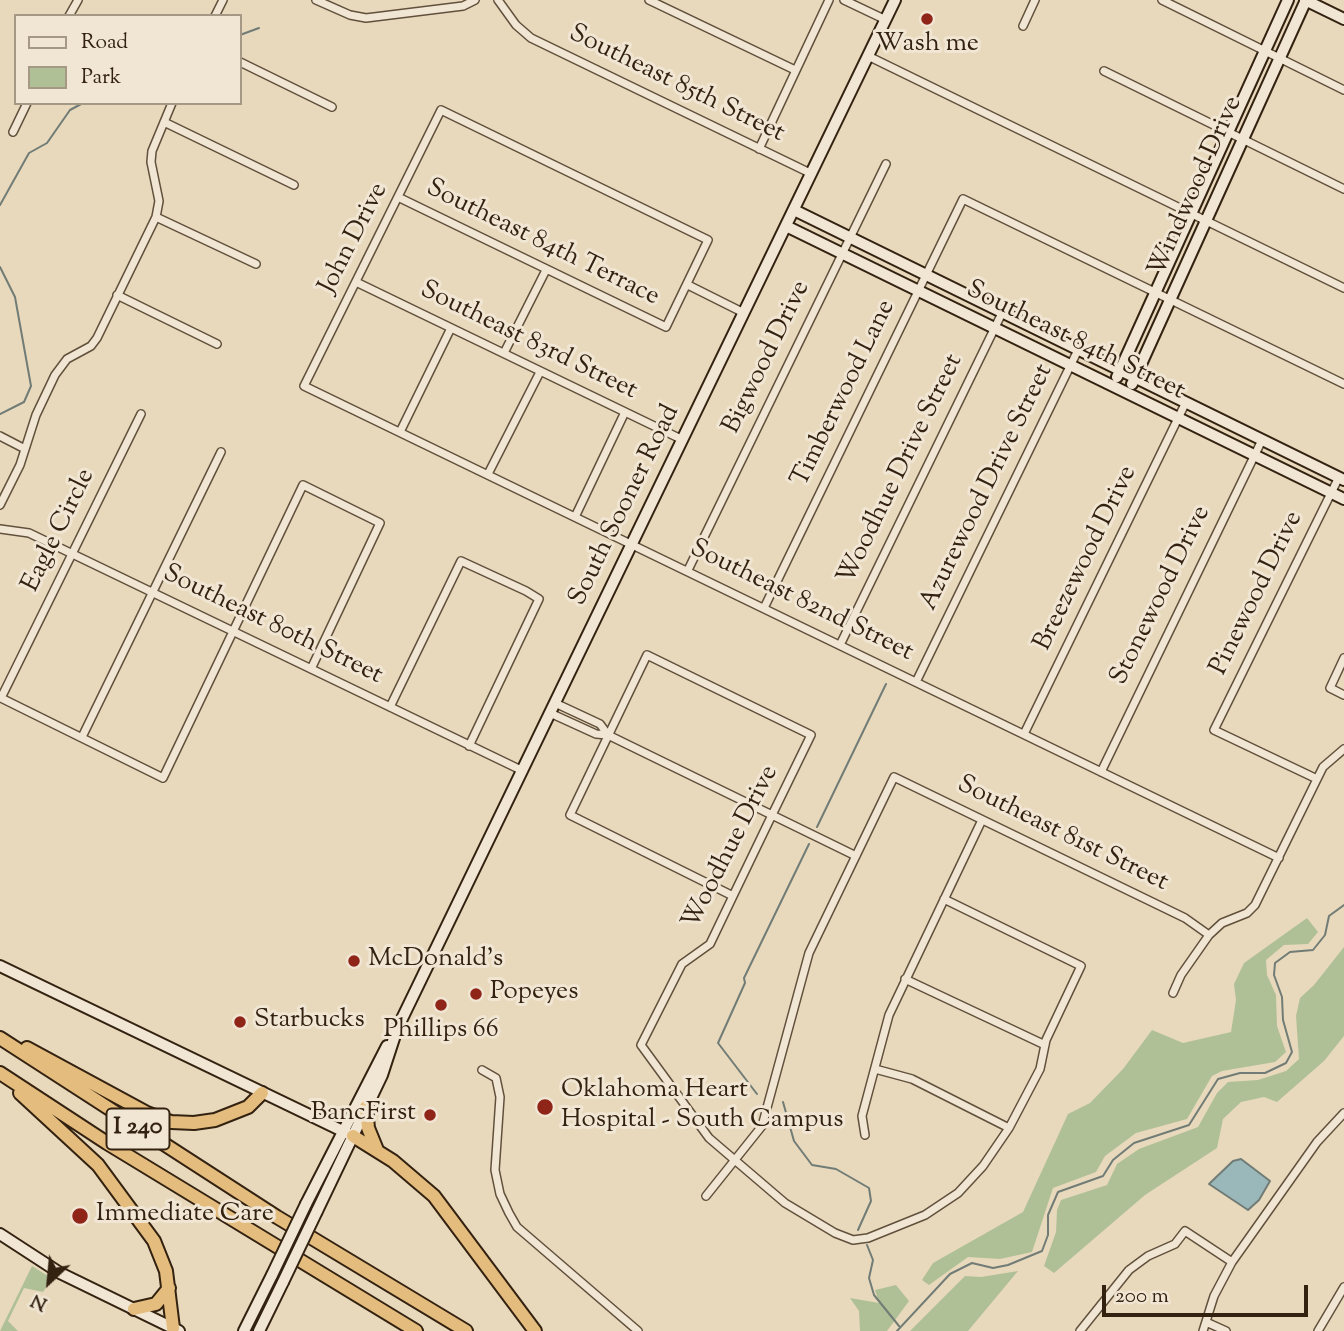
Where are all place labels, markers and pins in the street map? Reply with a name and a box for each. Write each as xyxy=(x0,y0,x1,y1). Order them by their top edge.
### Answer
marker: Wash me xyxy=(919,11,935,27)
place label: Wash me xyxy=(875,30,979,62)
place label: McDonald's xyxy=(368,945,503,977)
marker: McDonald's xyxy=(346,953,362,969)
place label: Popeyes xyxy=(490,978,578,1010)
marker: Popeyes xyxy=(468,986,484,1002)
marker: Phillips 66 xyxy=(433,997,449,1013)
place label: Starbucks xyxy=(254,1006,365,1038)
marker: Starbucks xyxy=(232,1014,248,1030)
place label: Phillips 66 xyxy=(383,1016,499,1048)
place label: Oklahoma Heart Hospital - South Campus xyxy=(561,1076,844,1138)
marker: Oklahoma Heart Hospital - South Campus xyxy=(535,1097,555,1117)
place label: BancFirst xyxy=(311,1099,416,1131)
marker: BancFirst xyxy=(422,1107,438,1123)
place label: Immediate Care xyxy=(96,1200,274,1232)
marker: Immediate Care xyxy=(70,1206,90,1226)

